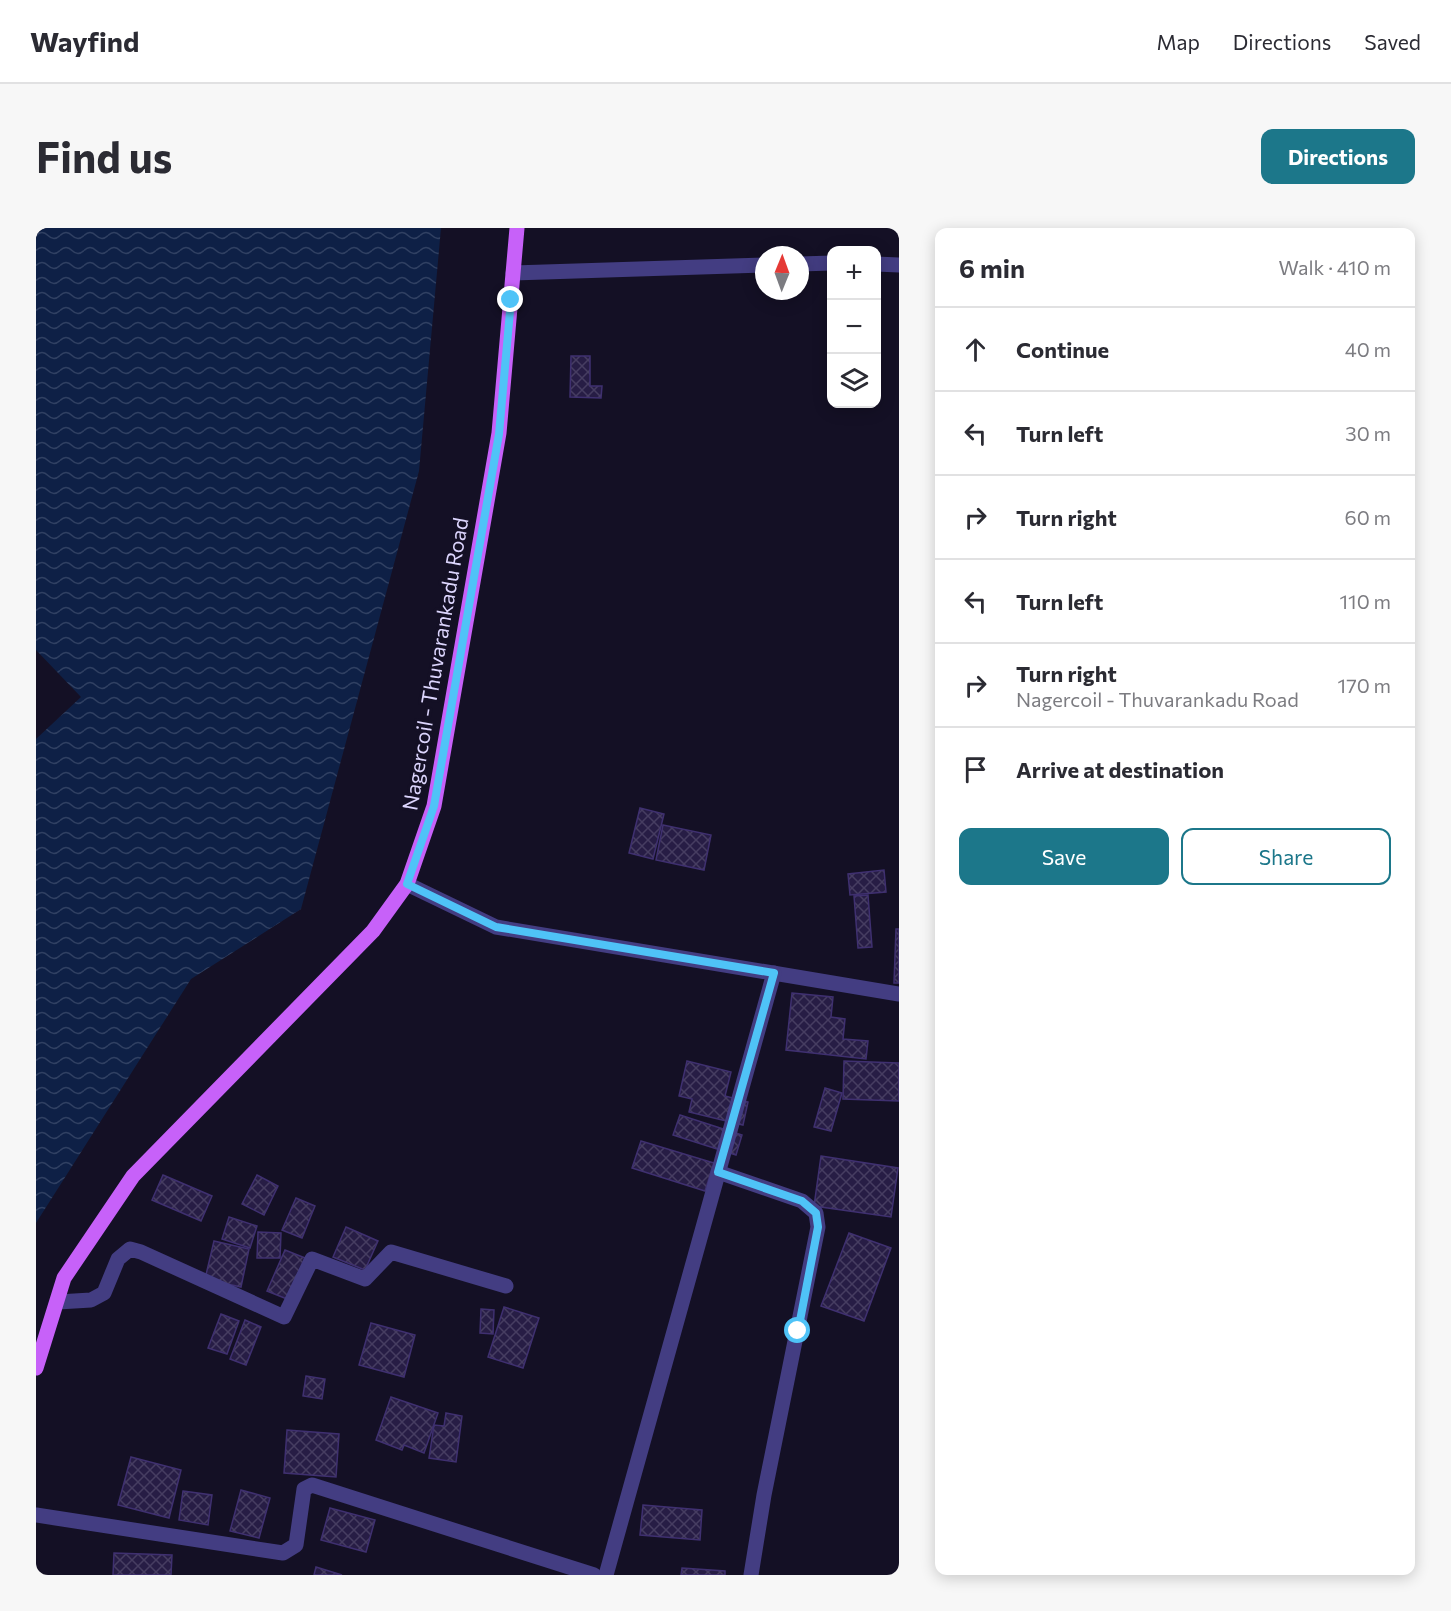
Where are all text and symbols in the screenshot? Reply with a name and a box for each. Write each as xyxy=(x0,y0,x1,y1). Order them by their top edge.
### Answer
text: Wayfind xyxy=(30,24,139,58)
text: Map xyxy=(1157,29,1200,54)
text: Directions xyxy=(1233,29,1331,54)
text: Saved xyxy=(1364,29,1421,54)
button: Directions xyxy=(1261,129,1415,184)
text: Find us xyxy=(36,130,172,182)
north arrow xyxy=(755,246,809,300)
map controls xyxy=(827,246,881,408)
button: + xyxy=(827,246,881,300)
text: 6 min xyxy=(959,252,1025,283)
text: Walk · 410 m xyxy=(1279,255,1391,279)
route end xyxy=(497,286,523,312)
button: − xyxy=(827,300,881,354)
icon: ahead xyxy=(959,333,992,366)
text: Continue xyxy=(1016,336,1109,363)
text: 40 m xyxy=(1345,337,1391,361)
button: layers xyxy=(827,354,881,408)
icon: left xyxy=(959,417,992,450)
text: Turn left xyxy=(1016,420,1103,447)
text: 30 m xyxy=(1345,421,1391,445)
icon: right xyxy=(959,501,992,534)
text: Turn right xyxy=(1016,504,1117,531)
text: 60 m xyxy=(1345,505,1391,529)
street label: Nagercoil - Thuvarankadu Road xyxy=(396,515,473,812)
icon: left xyxy=(959,585,992,618)
text: Turn left xyxy=(1016,588,1103,615)
text: 110 m xyxy=(1340,589,1391,613)
text: Turn right xyxy=(1016,660,1117,687)
icon: right xyxy=(959,669,992,702)
text: 170 m xyxy=(1338,673,1391,697)
text: Nagercoil - Thuvarankadu Road xyxy=(1016,687,1299,711)
icon: arrive xyxy=(959,753,992,786)
text: Arrive at destination xyxy=(1016,756,1224,783)
button: Save xyxy=(959,828,1169,885)
button: Share xyxy=(1181,828,1391,885)
route start xyxy=(784,1317,810,1343)

